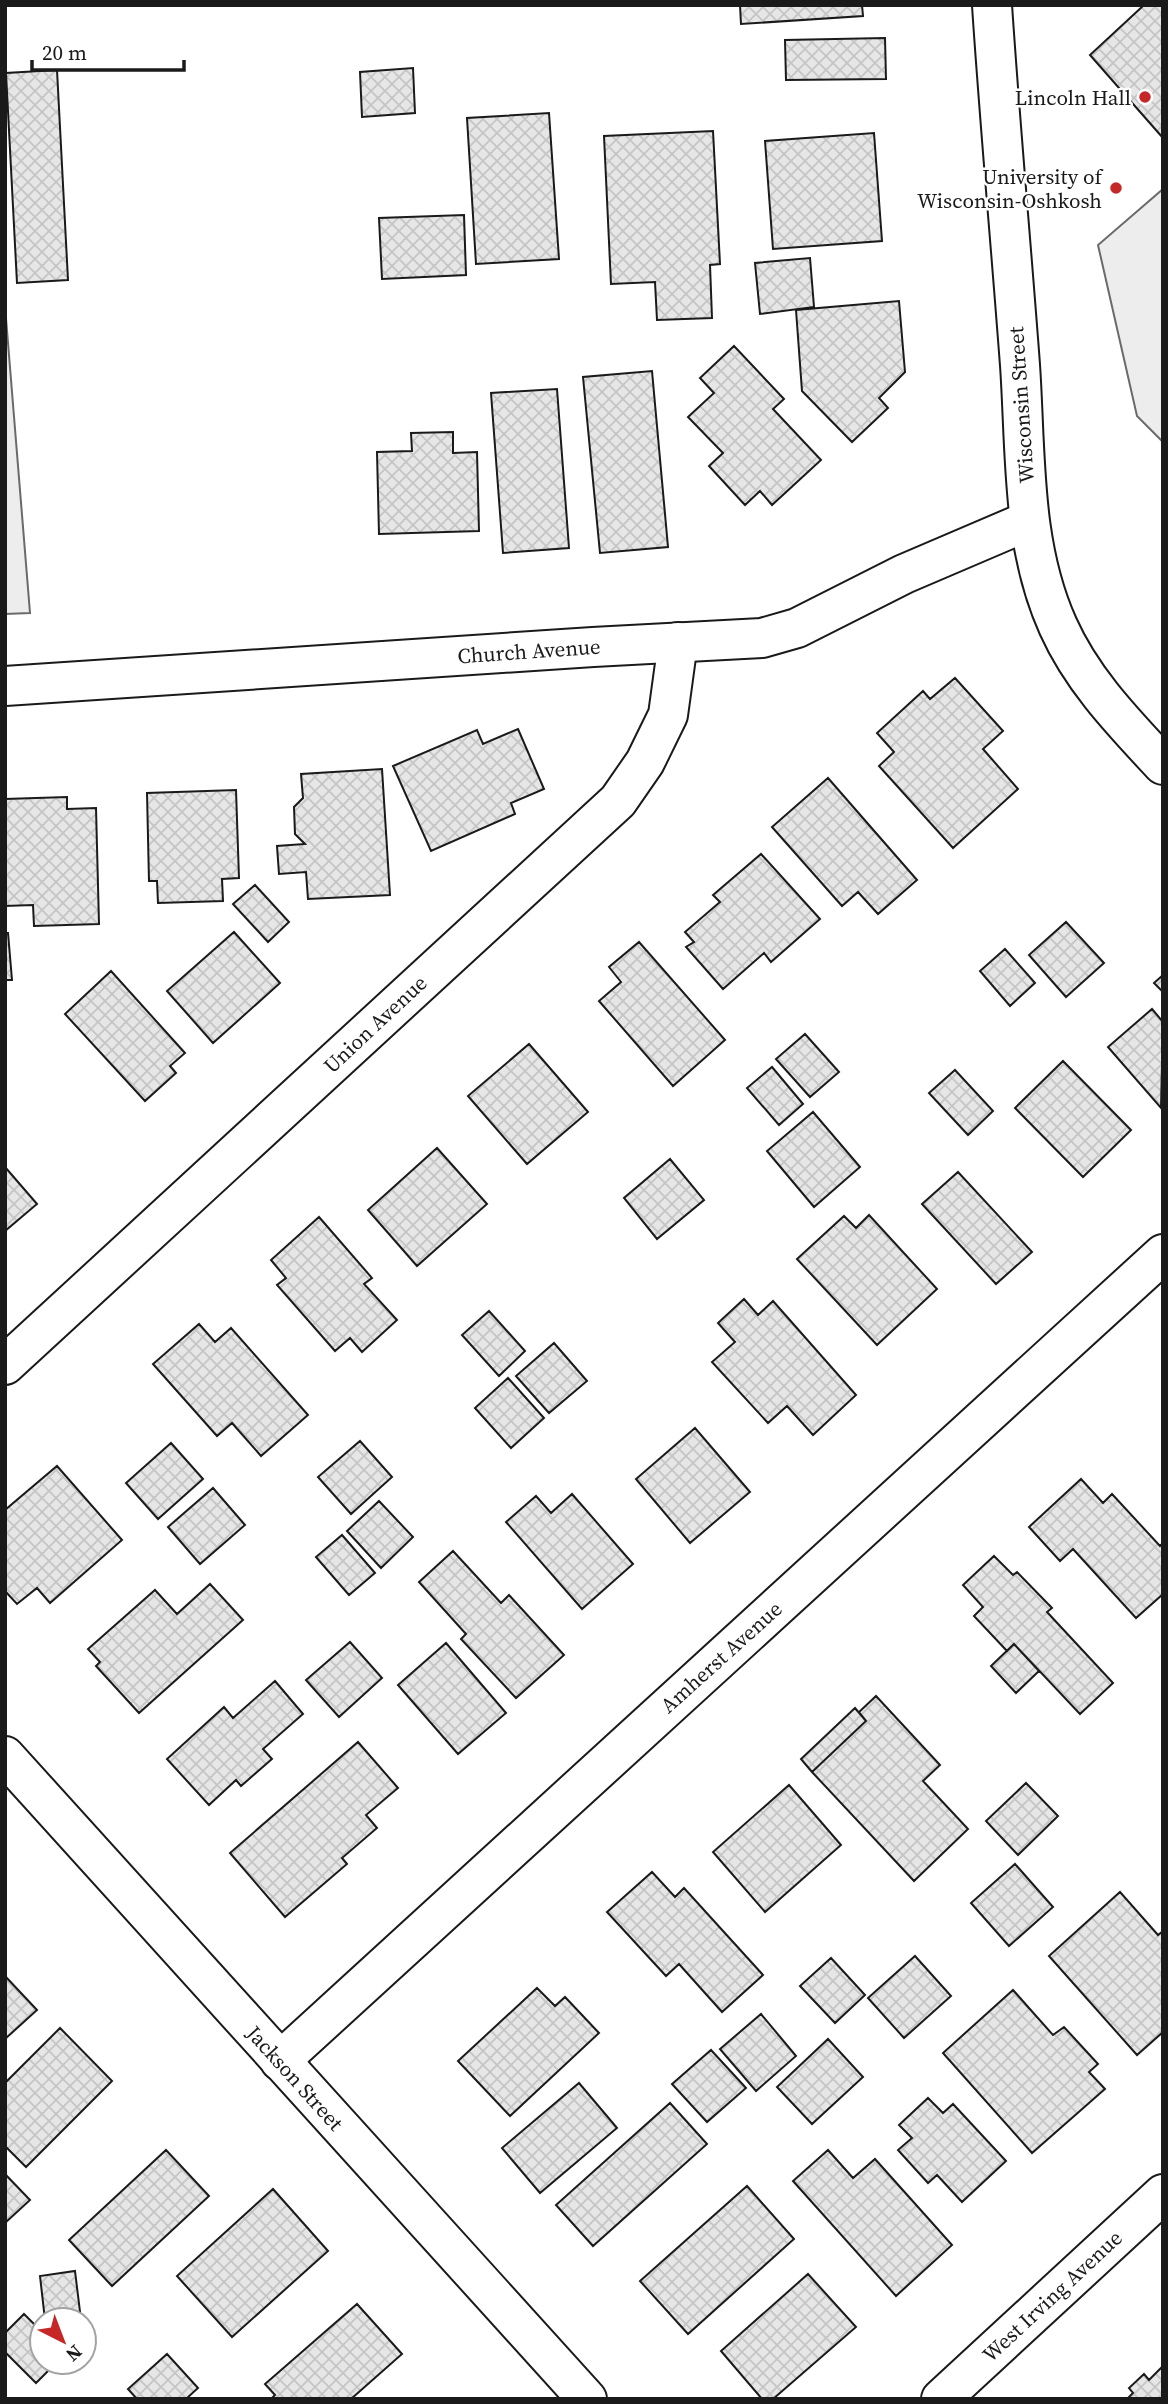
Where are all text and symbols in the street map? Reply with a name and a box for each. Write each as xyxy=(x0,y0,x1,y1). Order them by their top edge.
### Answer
scale bar xyxy=(32,28,184,72)
text: 20 m xyxy=(42,38,87,67)
place label: Lincoln Hall xyxy=(1015,83,1131,112)
marker: Lincoln Hall xyxy=(1137,89,1153,105)
place label: University of Wisconsin-Oshkosh xyxy=(917,162,1104,215)
marker: University of Wisconsin-Oshkosh xyxy=(1108,180,1124,196)
street label: Wisconsin Street xyxy=(1001,326,1041,484)
street label: Church Avenue xyxy=(457,632,601,670)
street label: Union Avenue xyxy=(317,968,433,1080)
street label: Amherst Avenue xyxy=(654,1594,788,1720)
street label: Jackson Street xyxy=(239,2019,350,2137)
street label: West Irving Avenue xyxy=(976,2224,1128,2368)
north arrow xyxy=(28,2306,98,2376)
text: N xyxy=(60,2339,88,2368)

